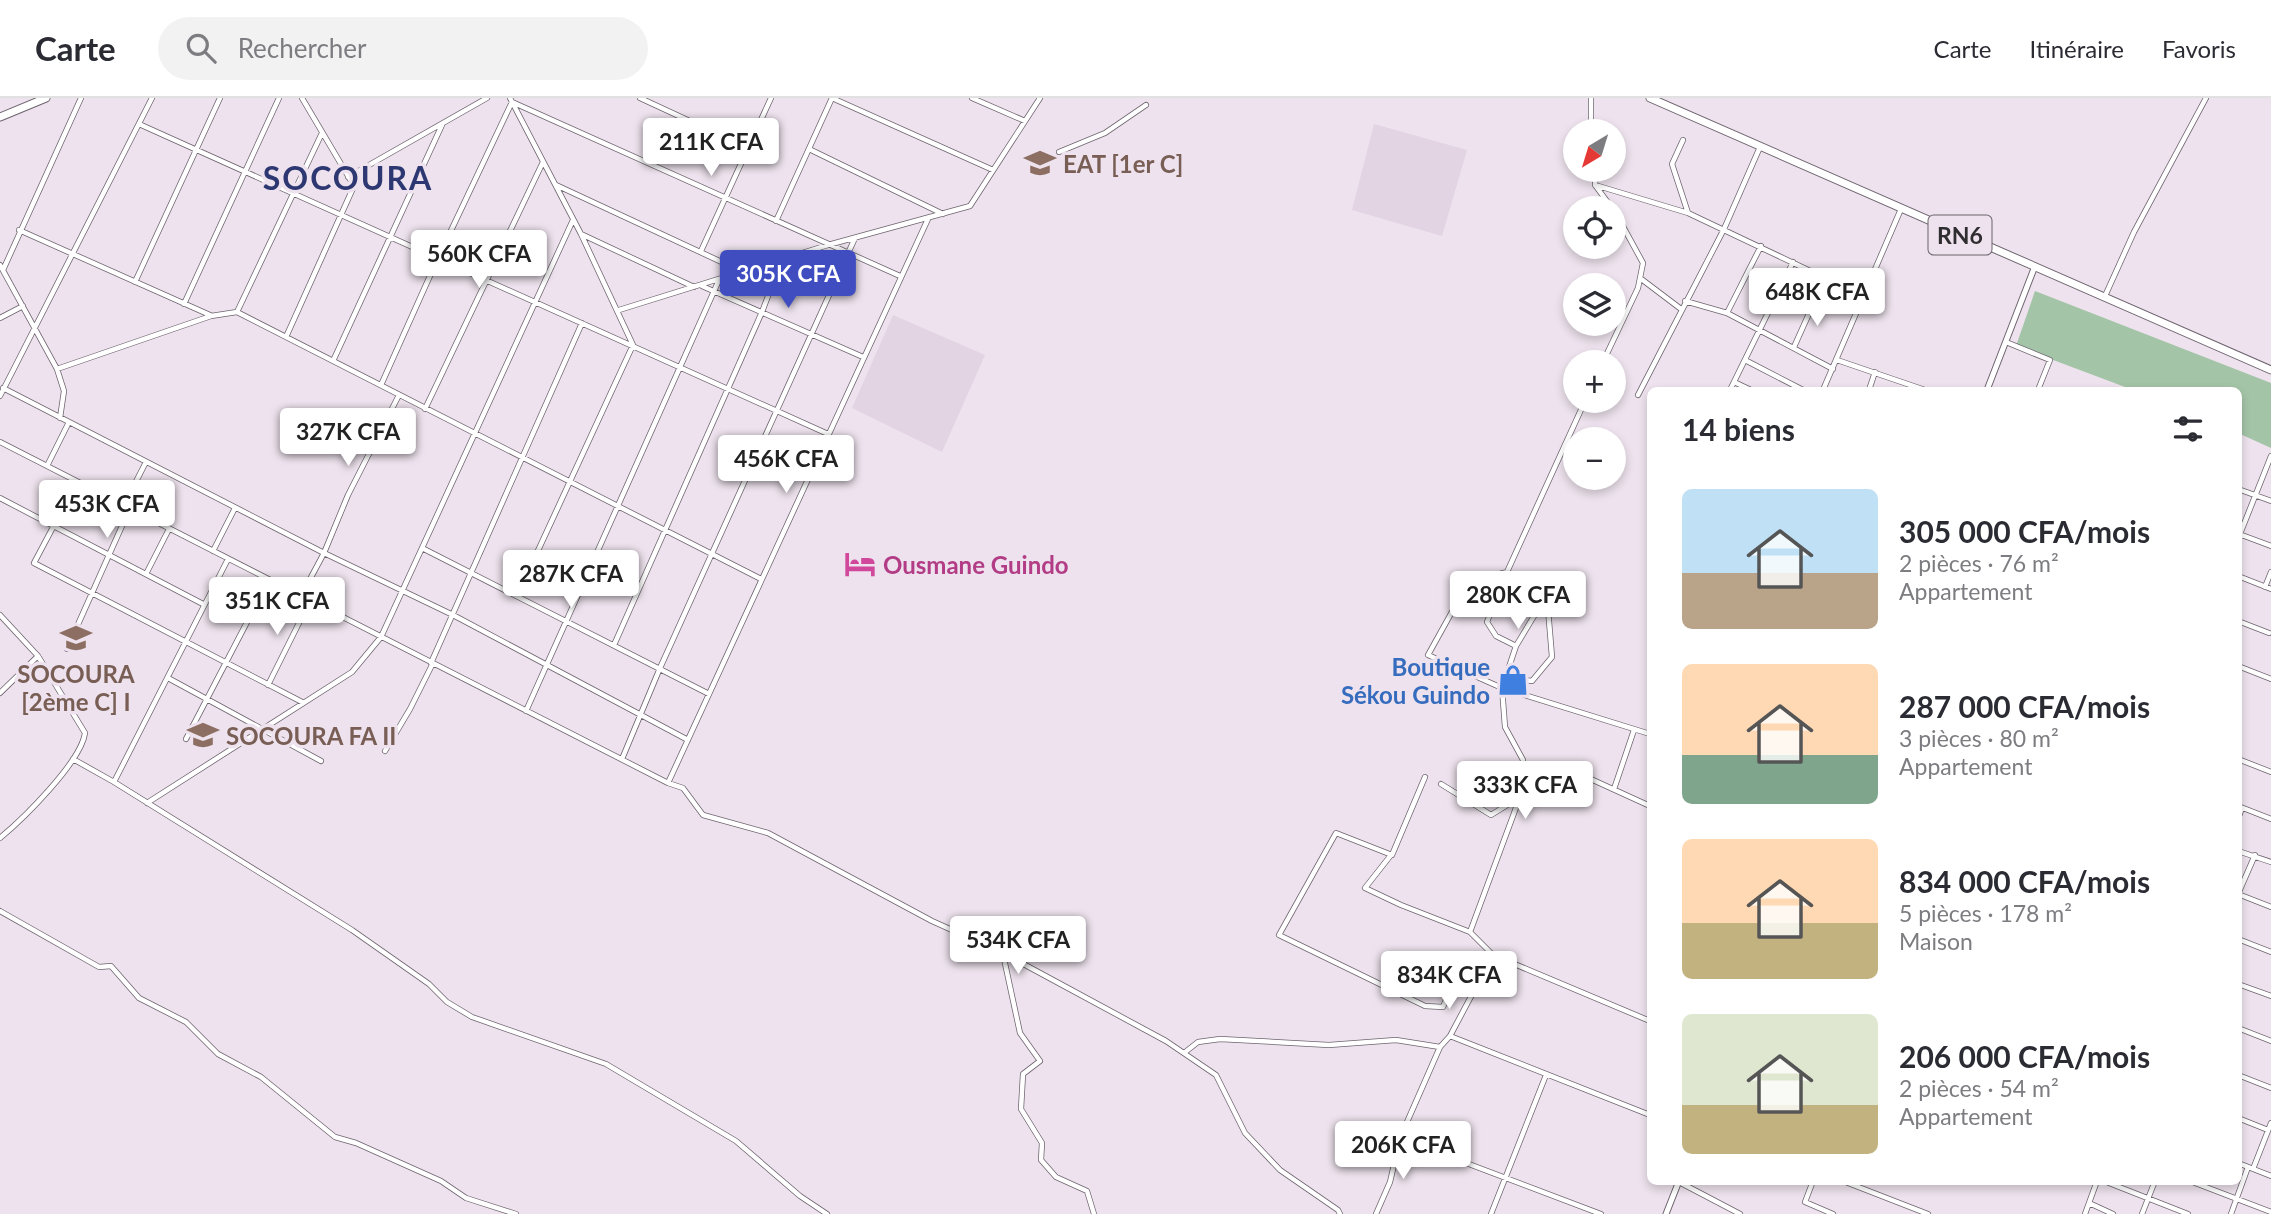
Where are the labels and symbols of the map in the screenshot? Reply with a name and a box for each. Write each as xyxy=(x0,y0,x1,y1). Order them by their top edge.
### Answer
pin: 211K CFA xyxy=(639,118,783,178)
north arrow xyxy=(1563,119,1626,182)
school or university icon: EAT [1er C] xyxy=(1023,146,1057,180)
place label: EAT [1er C] xyxy=(1063,149,1183,178)
district label: SOCOURA xyxy=(263,158,433,197)
road number: RN6 xyxy=(1928,216,1992,254)
pin: 560K CFA xyxy=(407,230,551,290)
pin: 305K CFA xyxy=(716,250,860,310)
pin: 648K CFA xyxy=(1745,268,1889,328)
pin: 327K CFA xyxy=(276,408,420,468)
pin: 456K CFA xyxy=(714,436,858,495)
pin: 453K CFA xyxy=(35,480,179,540)
hotel icon: Ousmane Guindo xyxy=(843,547,877,581)
pin: 287K CFA xyxy=(499,550,643,610)
place label: Ousmane Guindo xyxy=(883,550,1069,579)
pin: 280K CFA xyxy=(1446,572,1590,631)
pin: 351K CFA xyxy=(205,578,349,637)
school or university icon: SOCOURA [2ème C] I xyxy=(59,621,93,655)
place label: Boutique Sékou Guindo xyxy=(1341,652,1490,709)
place label: SOCOURA [2ème C] I xyxy=(17,659,135,716)
shop icon: Boutique Sékou Guindo xyxy=(1496,663,1530,697)
school or university icon: SOCOURA FA II xyxy=(186,718,220,752)
place label: SOCOURA FA II xyxy=(226,721,397,750)
pin: 333K CFA xyxy=(1453,762,1597,821)
pin: 534K CFA xyxy=(946,916,1090,976)
pin: 834K CFA xyxy=(1377,951,1521,1011)
pin: 206K CFA xyxy=(1331,1122,1475,1181)

